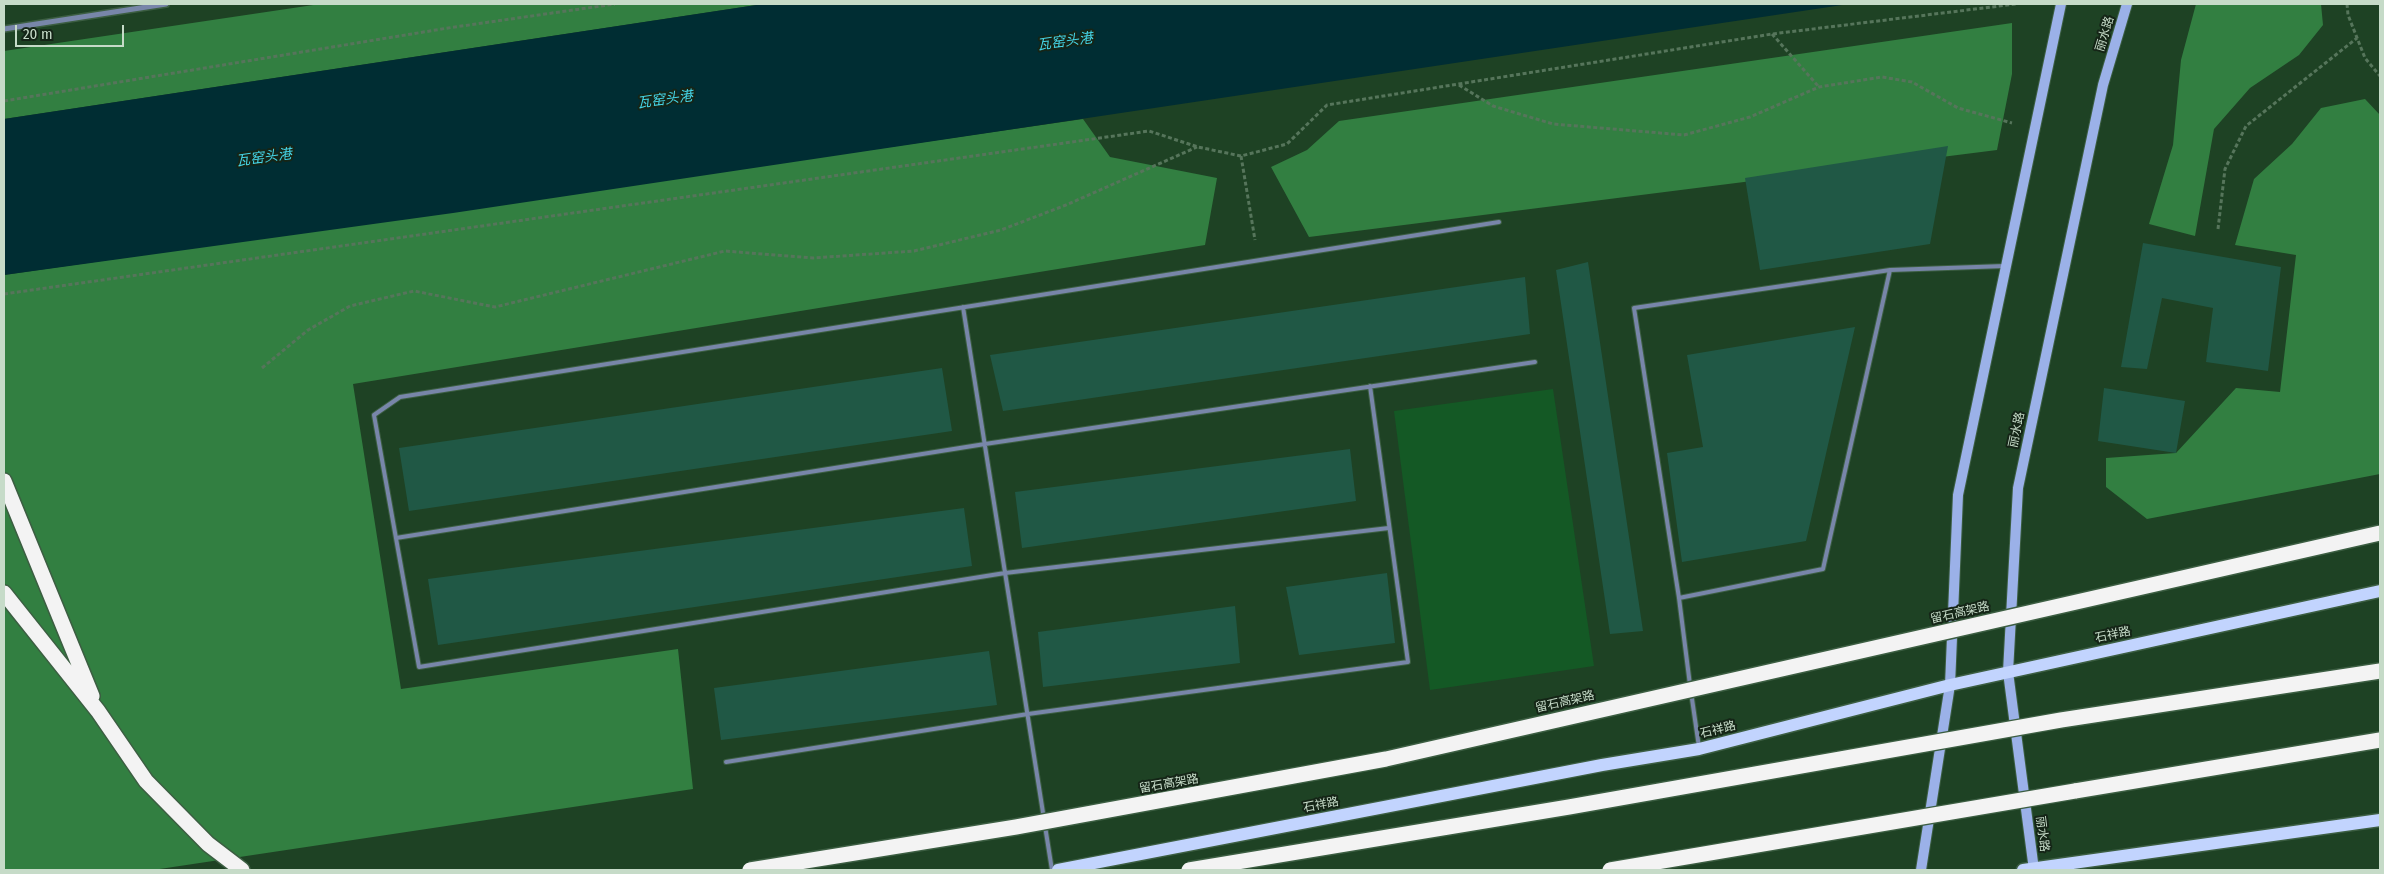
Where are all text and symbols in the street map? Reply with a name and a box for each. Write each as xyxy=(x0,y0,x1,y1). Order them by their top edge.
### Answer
scale bar xyxy=(18,15,126,47)
street label: 丽水路 xyxy=(2093,15,2117,53)
text: 20 m xyxy=(23,25,53,43)
water label: 瓦窑头港 xyxy=(1036,30,1094,54)
water label: 瓦窑头港 xyxy=(636,88,694,112)
water label: 瓦窑头港 xyxy=(235,146,293,170)
street label: 丽水路 xyxy=(2006,411,2028,449)
street label: 留石高架路 xyxy=(1929,599,1991,627)
street label: 石祥路 xyxy=(2094,624,2132,646)
street label: 留石高架路 xyxy=(1534,688,1596,716)
street label: 石祥路 xyxy=(1699,719,1737,741)
street label: 留石高架路 xyxy=(1138,772,1200,796)
street label: 石祥路 xyxy=(1302,794,1340,816)
street label: 丽水路 xyxy=(2033,815,2051,853)

